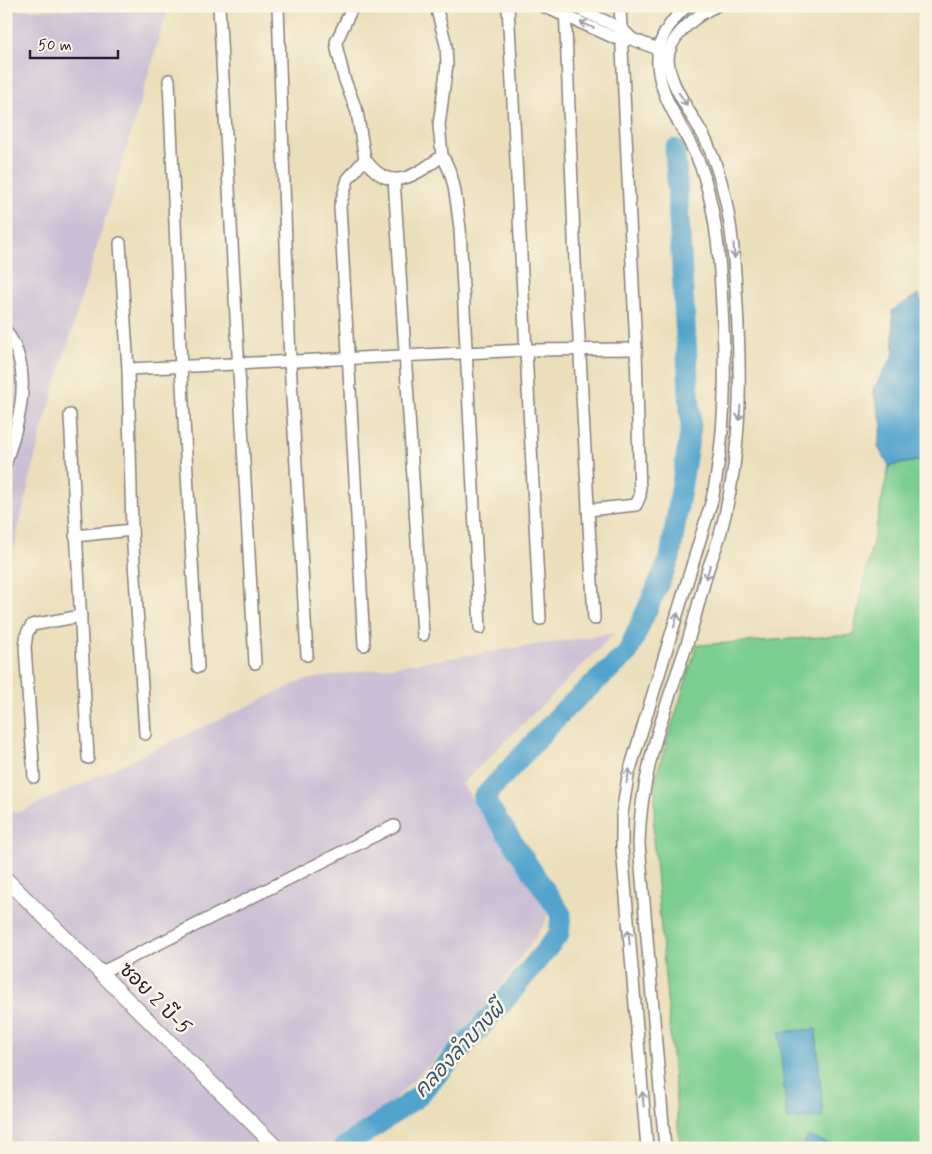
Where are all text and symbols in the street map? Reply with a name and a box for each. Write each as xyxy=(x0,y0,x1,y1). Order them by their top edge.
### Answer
one-way arrow xyxy=(580,19,595,29)
scale bar xyxy=(30,28,118,60)
text: 50 m xyxy=(38,36,72,56)
one-way arrow xyxy=(678,91,688,105)
one-way arrow xyxy=(730,243,739,259)
one-way arrow xyxy=(736,405,745,421)
one-way arrow xyxy=(702,563,712,579)
one-way arrow xyxy=(672,613,682,629)
one-way arrow xyxy=(624,768,633,784)
one-way arrow xyxy=(625,930,634,946)
street label: ซอย 2 บี-5 xyxy=(113,957,197,1041)
water label: คลองลำบางผี xyxy=(408,993,514,1104)
one-way arrow xyxy=(638,1091,648,1107)

